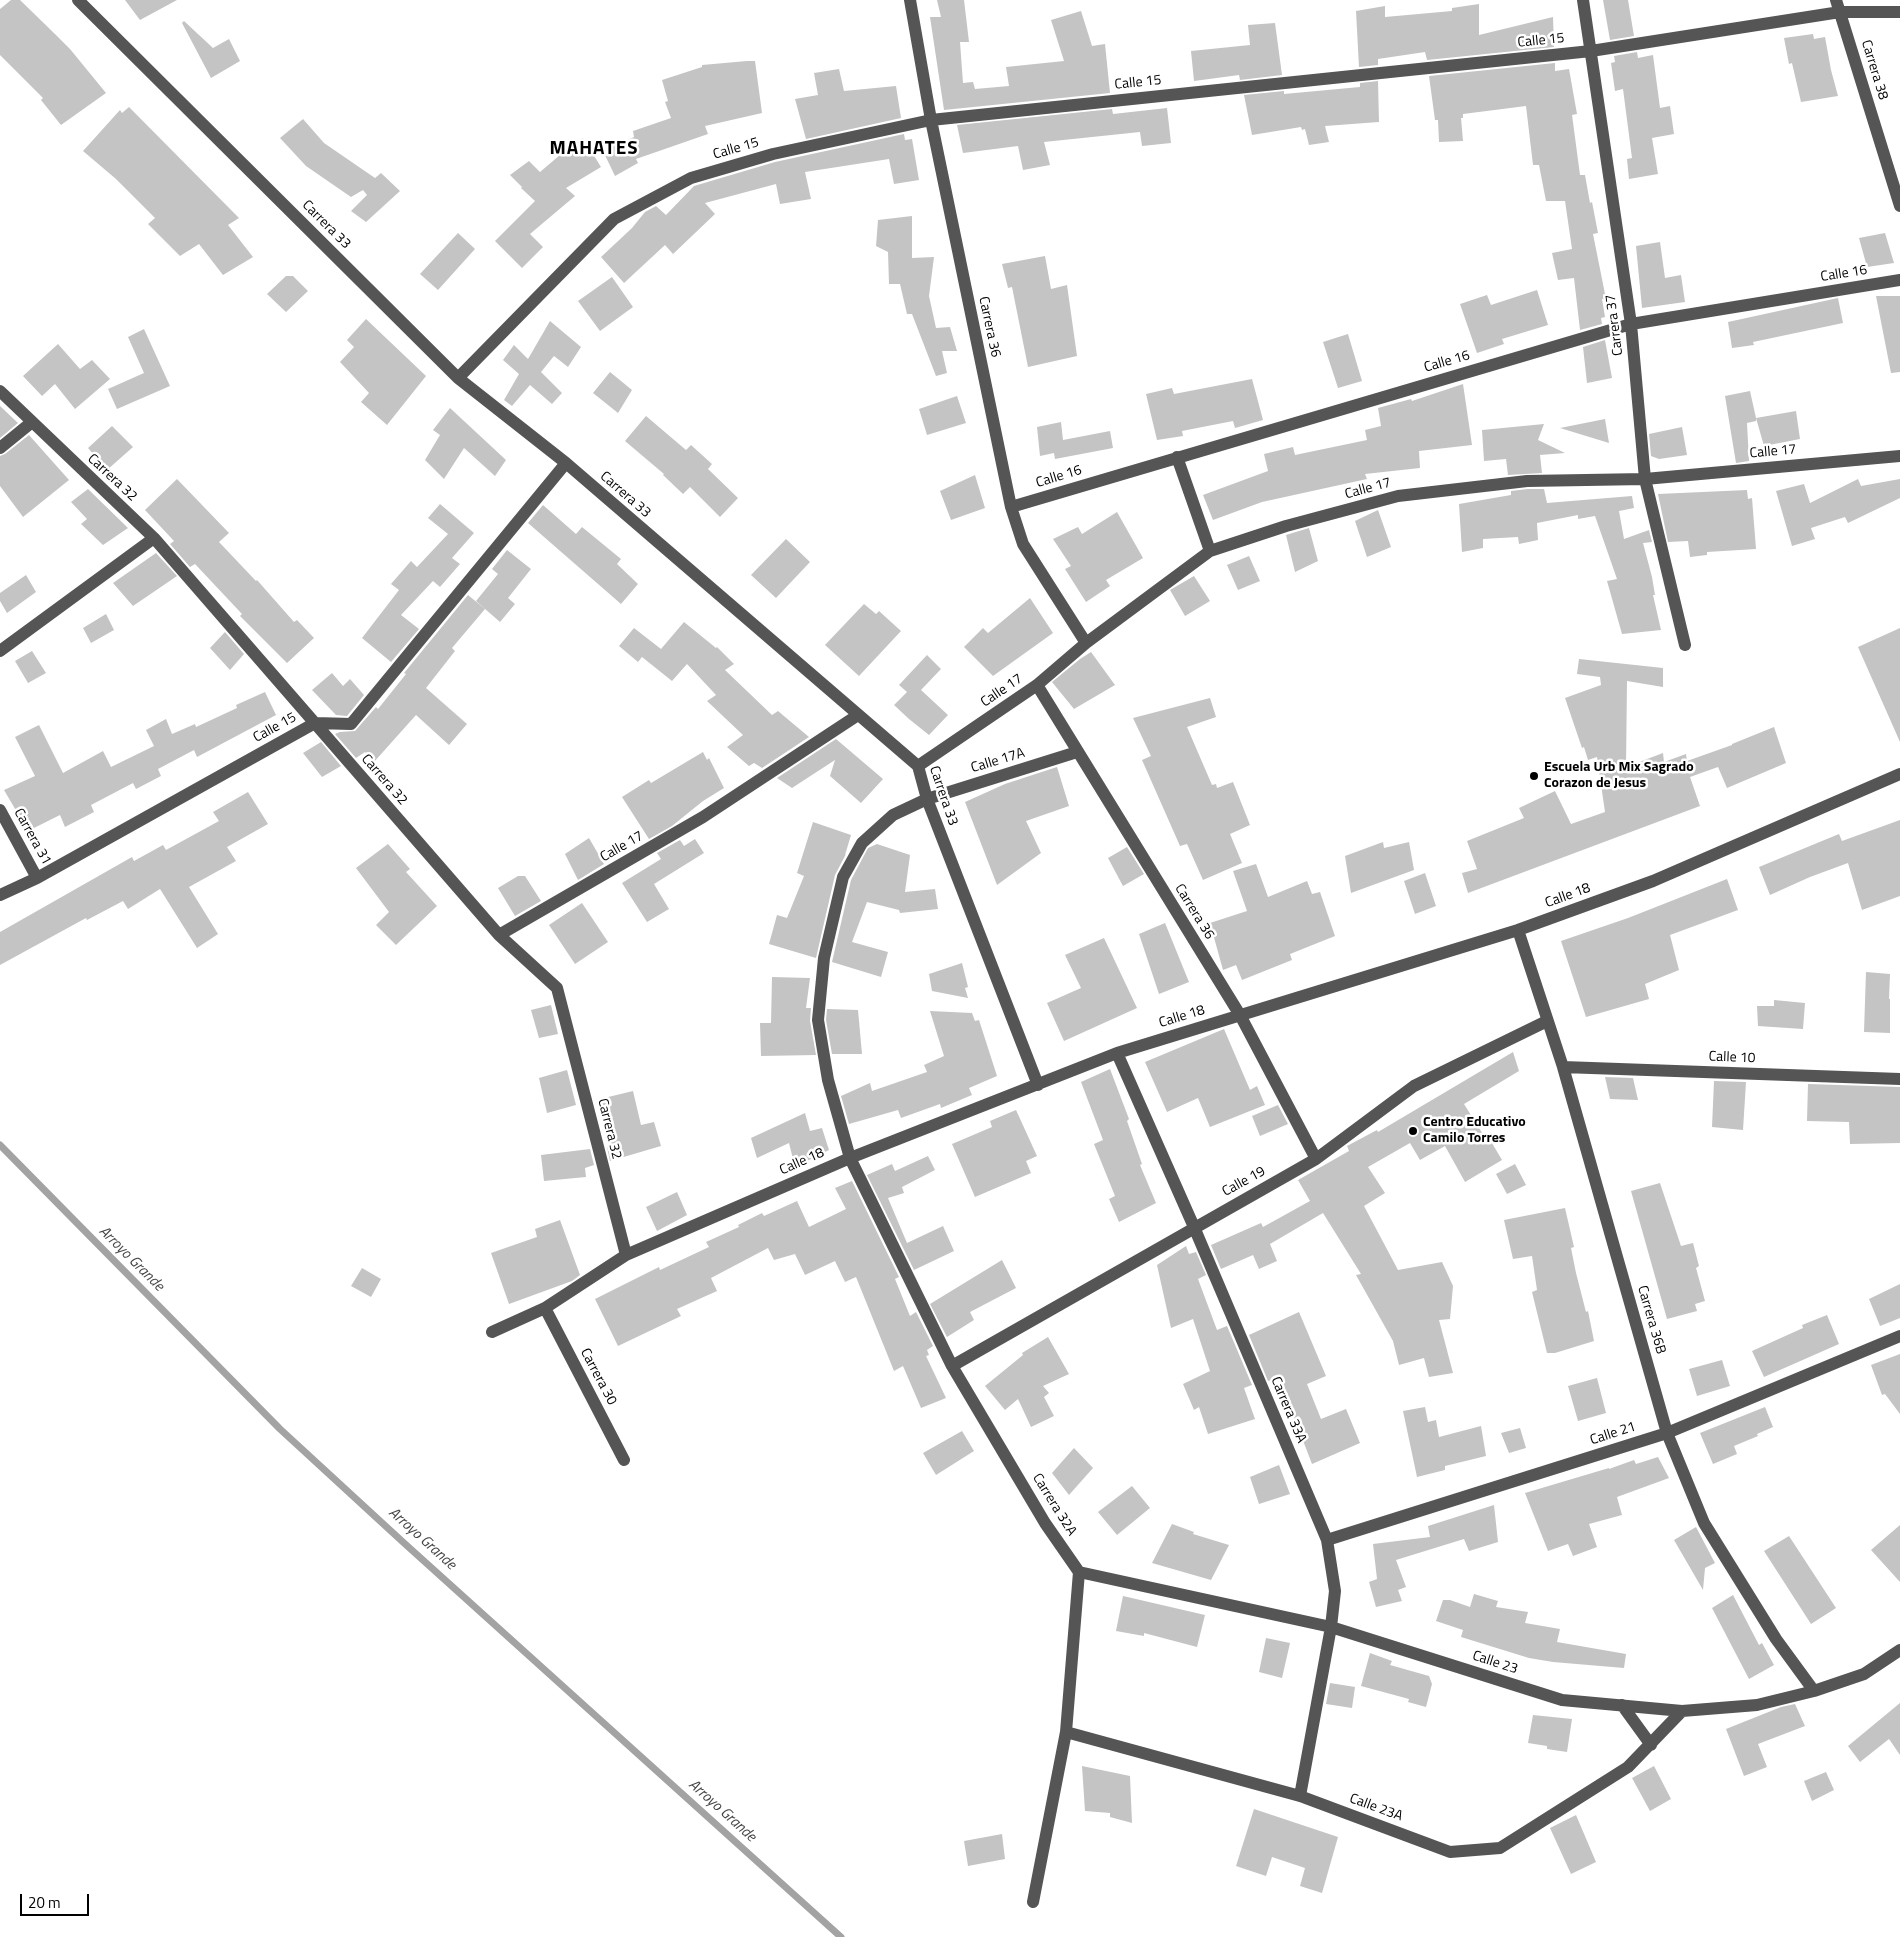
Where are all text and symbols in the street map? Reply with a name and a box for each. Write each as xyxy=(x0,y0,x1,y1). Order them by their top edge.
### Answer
street label: Calle 15 xyxy=(1517,30,1565,52)
street label: Carrera 38 xyxy=(1857,38,1891,102)
street label: Calle 15 xyxy=(1114,72,1162,94)
street label: Calle 15 xyxy=(711,134,761,164)
district label: MAHATES xyxy=(549,138,639,160)
street label: Carrera 33 xyxy=(298,197,354,253)
street label: Calle 16 xyxy=(1820,262,1868,286)
street label: Carrera 37 xyxy=(1603,293,1627,357)
street label: Carrera 36 xyxy=(974,295,1004,359)
street label: Calle 16 xyxy=(1422,347,1472,377)
street label: Calle 17 xyxy=(1749,442,1797,462)
street label: Carrera 32 xyxy=(84,451,140,505)
street label: Calle 16 xyxy=(1034,462,1084,492)
street label: Carrera 33 xyxy=(596,468,654,522)
street label: Calle 17 xyxy=(1343,475,1393,503)
street label: Calle 17 xyxy=(978,671,1026,711)
street label: Calle 15 xyxy=(250,709,300,747)
street label: Calle 17A xyxy=(969,745,1027,777)
street label: Carrera 32 xyxy=(357,751,411,809)
place label: Escuela Urb Mix Sagrado Corazon de Jesus xyxy=(1544,760,1694,792)
street label: Carrera 33 xyxy=(925,764,961,828)
marker: Escuela Urb Mix Sagrado Corazon de Jesus xyxy=(1528,770,1540,782)
street label: Carrera 31 xyxy=(10,806,54,868)
street label: Calle 17 xyxy=(597,828,647,866)
street label: Calle 18 xyxy=(1543,880,1593,912)
street label: Carrera 36 xyxy=(1170,881,1218,943)
street label: Calle 18 xyxy=(1157,1002,1207,1032)
street label: Calle 10 xyxy=(1708,1049,1756,1067)
street label: Carrera 32 xyxy=(593,1097,625,1161)
place label: Centro Educativo Camilo Torres xyxy=(1423,1115,1526,1148)
marker: Centro Educativo Camilo Torres xyxy=(1407,1125,1419,1137)
street label: Calle 18 xyxy=(777,1145,827,1179)
street label: Calle 19 xyxy=(1219,1163,1269,1201)
water label: Arroyo Grande xyxy=(95,1223,167,1295)
street label: Carrera 36B xyxy=(1633,1284,1669,1356)
street label: Carrera 30 xyxy=(576,1346,620,1408)
street label: Carrera 33A xyxy=(1267,1374,1309,1446)
street label: Calle 21 xyxy=(1588,1419,1638,1449)
street label: Carrera 32A xyxy=(1028,1471,1080,1539)
water label: Arroyo Grande xyxy=(385,1504,459,1574)
street label: Calle 23 xyxy=(1470,1648,1520,1678)
water label: Arroyo Grande xyxy=(685,1776,759,1846)
street label: Calle 23A xyxy=(1347,1791,1405,1825)
scale bar xyxy=(22,1884,91,1916)
text: 20 m xyxy=(28,1891,61,1914)

